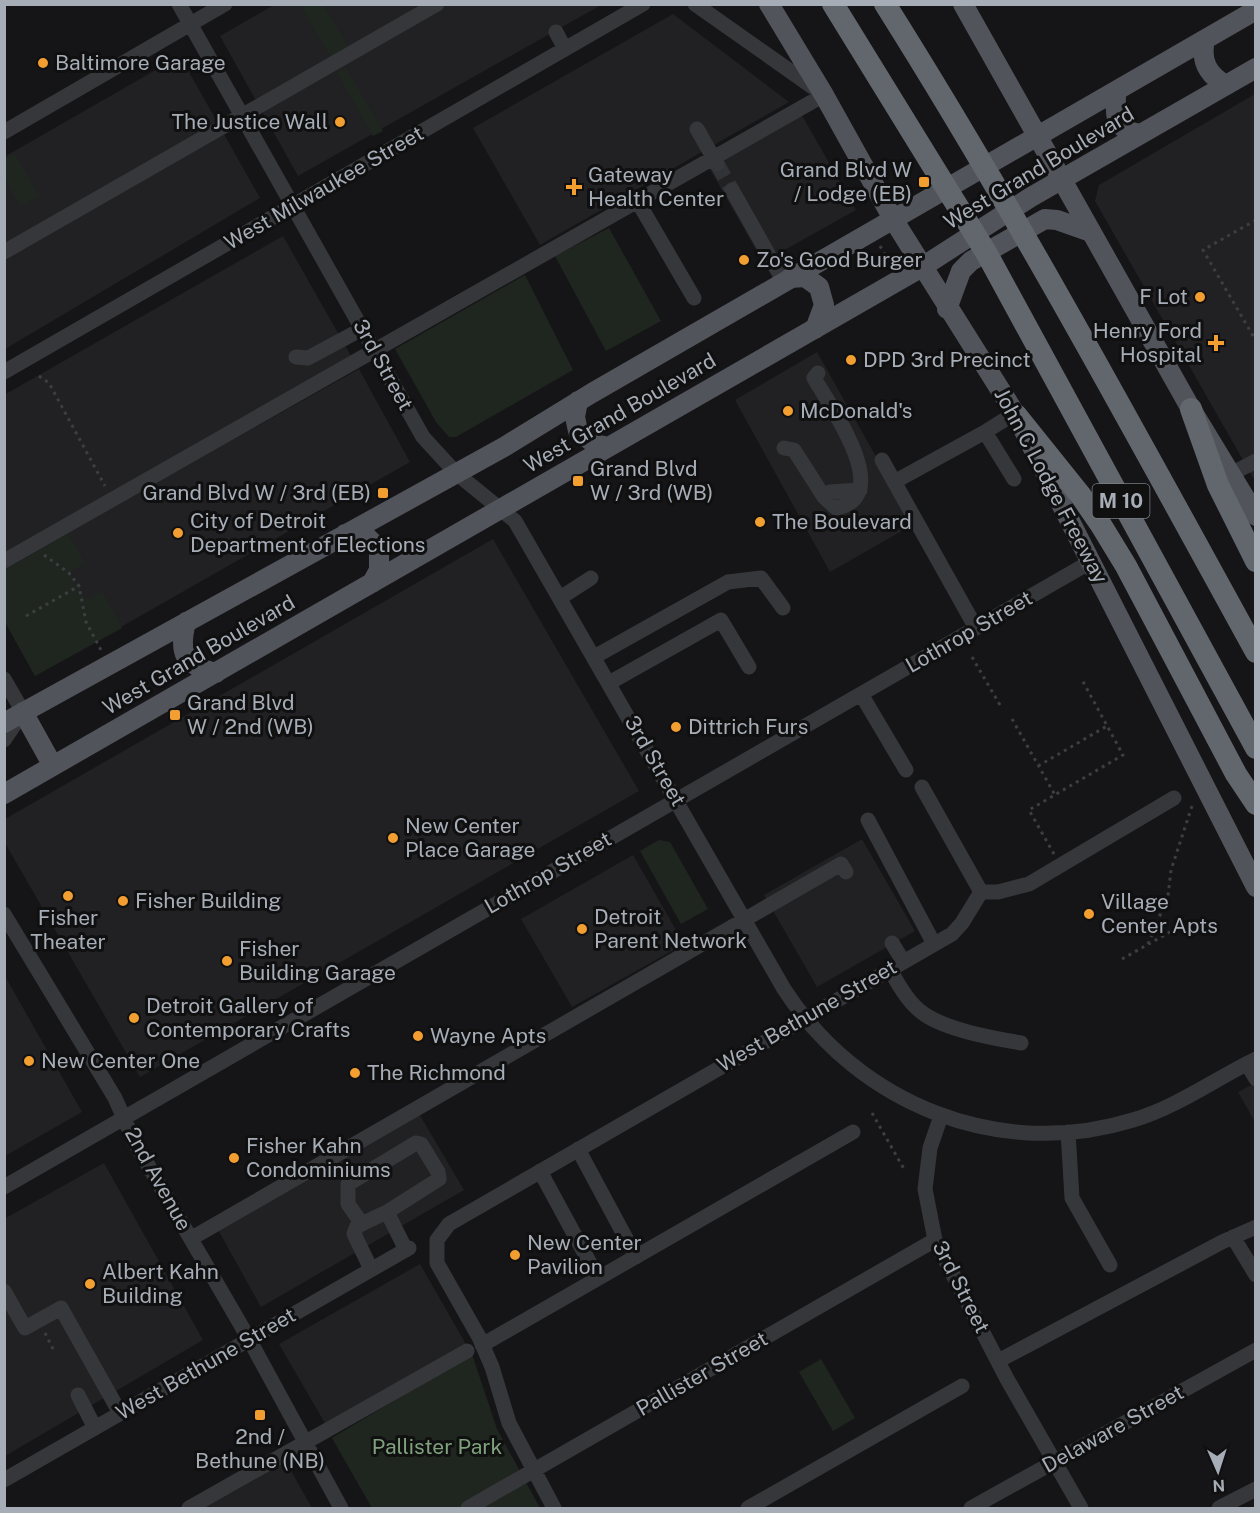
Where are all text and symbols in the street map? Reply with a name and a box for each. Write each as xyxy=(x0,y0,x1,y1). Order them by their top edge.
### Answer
place label: Baltimore Garage xyxy=(55,50,226,75)
marker: Baltimore Garage xyxy=(36,56,50,70)
street label: West Grand Boulevard xyxy=(939,101,1138,234)
place label: The Justice Wall xyxy=(172,109,328,134)
marker: The Justice Wall xyxy=(333,115,347,129)
street label: West Milwaukee Street xyxy=(220,120,428,255)
place label: Grand Blvd W / Lodge (EB) xyxy=(780,157,912,206)
place label: Gateway Health Center xyxy=(588,162,724,211)
marker: Grand Blvd W / Lodge (EB) xyxy=(917,175,931,189)
marker: Gateway Health Center xyxy=(565,178,583,196)
place label: Zo's Good Burger xyxy=(756,247,923,272)
marker: Zo's Good Burger xyxy=(737,253,751,267)
place label: F Lot xyxy=(1139,284,1188,309)
marker: F Lot xyxy=(1193,290,1207,304)
street label: 3rd Street xyxy=(348,315,419,415)
place label: Henry Ford Hospital xyxy=(1093,318,1202,367)
marker: Henry Ford Hospital xyxy=(1207,334,1225,352)
street label: West Grand Boulevard xyxy=(519,347,720,478)
place label: DPD 3rd Precinct xyxy=(863,347,1031,372)
marker: DPD 3rd Precinct xyxy=(844,353,858,367)
street label: John C Lodge Freeway xyxy=(989,384,1114,588)
place label: McDonald's xyxy=(800,398,912,423)
marker: McDonald's xyxy=(781,404,795,418)
place label: Grand Blvd W / 3rd (WB) xyxy=(590,456,713,505)
marker: Grand Blvd W / 3rd (WB) xyxy=(571,474,585,488)
place label: Grand Blvd W / 3rd (EB) xyxy=(142,480,371,505)
road number: M 10 xyxy=(1092,484,1150,518)
marker: Grand Blvd W / 3rd (EB) xyxy=(376,486,390,500)
place label: City of Detroit Department of Elections xyxy=(190,508,425,557)
place label: The Boulevard xyxy=(772,509,912,534)
marker: The Boulevard xyxy=(753,515,767,529)
marker: City of Detroit Department of Elections xyxy=(171,526,185,540)
street label: Lothrop Street xyxy=(901,585,1037,678)
street label: West Grand Boulevard xyxy=(98,589,299,720)
place label: Grand Blvd W / 2nd (WB) xyxy=(187,690,314,739)
marker: Grand Blvd W / 2nd (WB) xyxy=(168,708,182,722)
street label: 3rd Street xyxy=(620,711,691,810)
place label: Dittrich Furs xyxy=(688,714,808,739)
marker: Dittrich Furs xyxy=(669,720,683,734)
place label: New Center Place Garage xyxy=(405,813,536,862)
street label: Lothrop Street xyxy=(480,826,616,919)
marker: New Center Place Garage xyxy=(386,831,400,845)
place label: Fisher Building xyxy=(135,888,281,913)
marker: Fisher Theater xyxy=(61,889,75,903)
place label: Village Center Apts xyxy=(1101,889,1218,938)
marker: Fisher Building xyxy=(116,894,130,908)
place label: Detroit Parent Network xyxy=(594,904,747,953)
place label: Fisher Theater xyxy=(30,905,106,954)
marker: Village Center Apts xyxy=(1082,907,1096,921)
marker: Detroit Parent Network xyxy=(575,922,589,936)
place label: Fisher Building Garage xyxy=(239,936,396,985)
marker: Fisher Building Garage xyxy=(220,954,234,968)
street label: West Bethune Street xyxy=(713,954,901,1077)
place label: Detroit Gallery of Contemporary Crafts xyxy=(146,993,350,1042)
marker: Detroit Gallery of Contemporary Crafts xyxy=(127,1011,141,1025)
place label: Wayne Apts xyxy=(430,1023,546,1048)
marker: Wayne Apts xyxy=(411,1029,425,1043)
place label: New Center One xyxy=(41,1048,200,1073)
marker: New Center One xyxy=(22,1054,36,1068)
place label: The Richmond xyxy=(367,1060,506,1085)
marker: The Richmond xyxy=(348,1066,362,1080)
street label: 2nd Avenue xyxy=(120,1123,197,1235)
place label: Fisher Kahn Condominiums xyxy=(246,1133,391,1182)
marker: Fisher Kahn Condominiums xyxy=(227,1151,241,1165)
place label: New Center Pavilion xyxy=(527,1230,642,1279)
street label: 3rd Street xyxy=(928,1236,995,1337)
marker: New Center Pavilion xyxy=(508,1248,522,1262)
place label: Albert Kahn Building xyxy=(102,1259,219,1308)
marker: Albert Kahn Building xyxy=(83,1277,97,1291)
street label: West Bethune Street xyxy=(112,1302,300,1425)
street label: Pallister Street xyxy=(632,1326,772,1421)
street label: Delaware Street xyxy=(1038,1379,1188,1478)
marker: 2nd / Bethune (NB) xyxy=(253,1408,267,1422)
place label: 2nd / Bethune (NB) xyxy=(195,1424,325,1473)
park label: Pallister Park xyxy=(372,1434,502,1459)
north arrow xyxy=(1188,1441,1248,1501)
text: N xyxy=(1212,1476,1226,1495)

